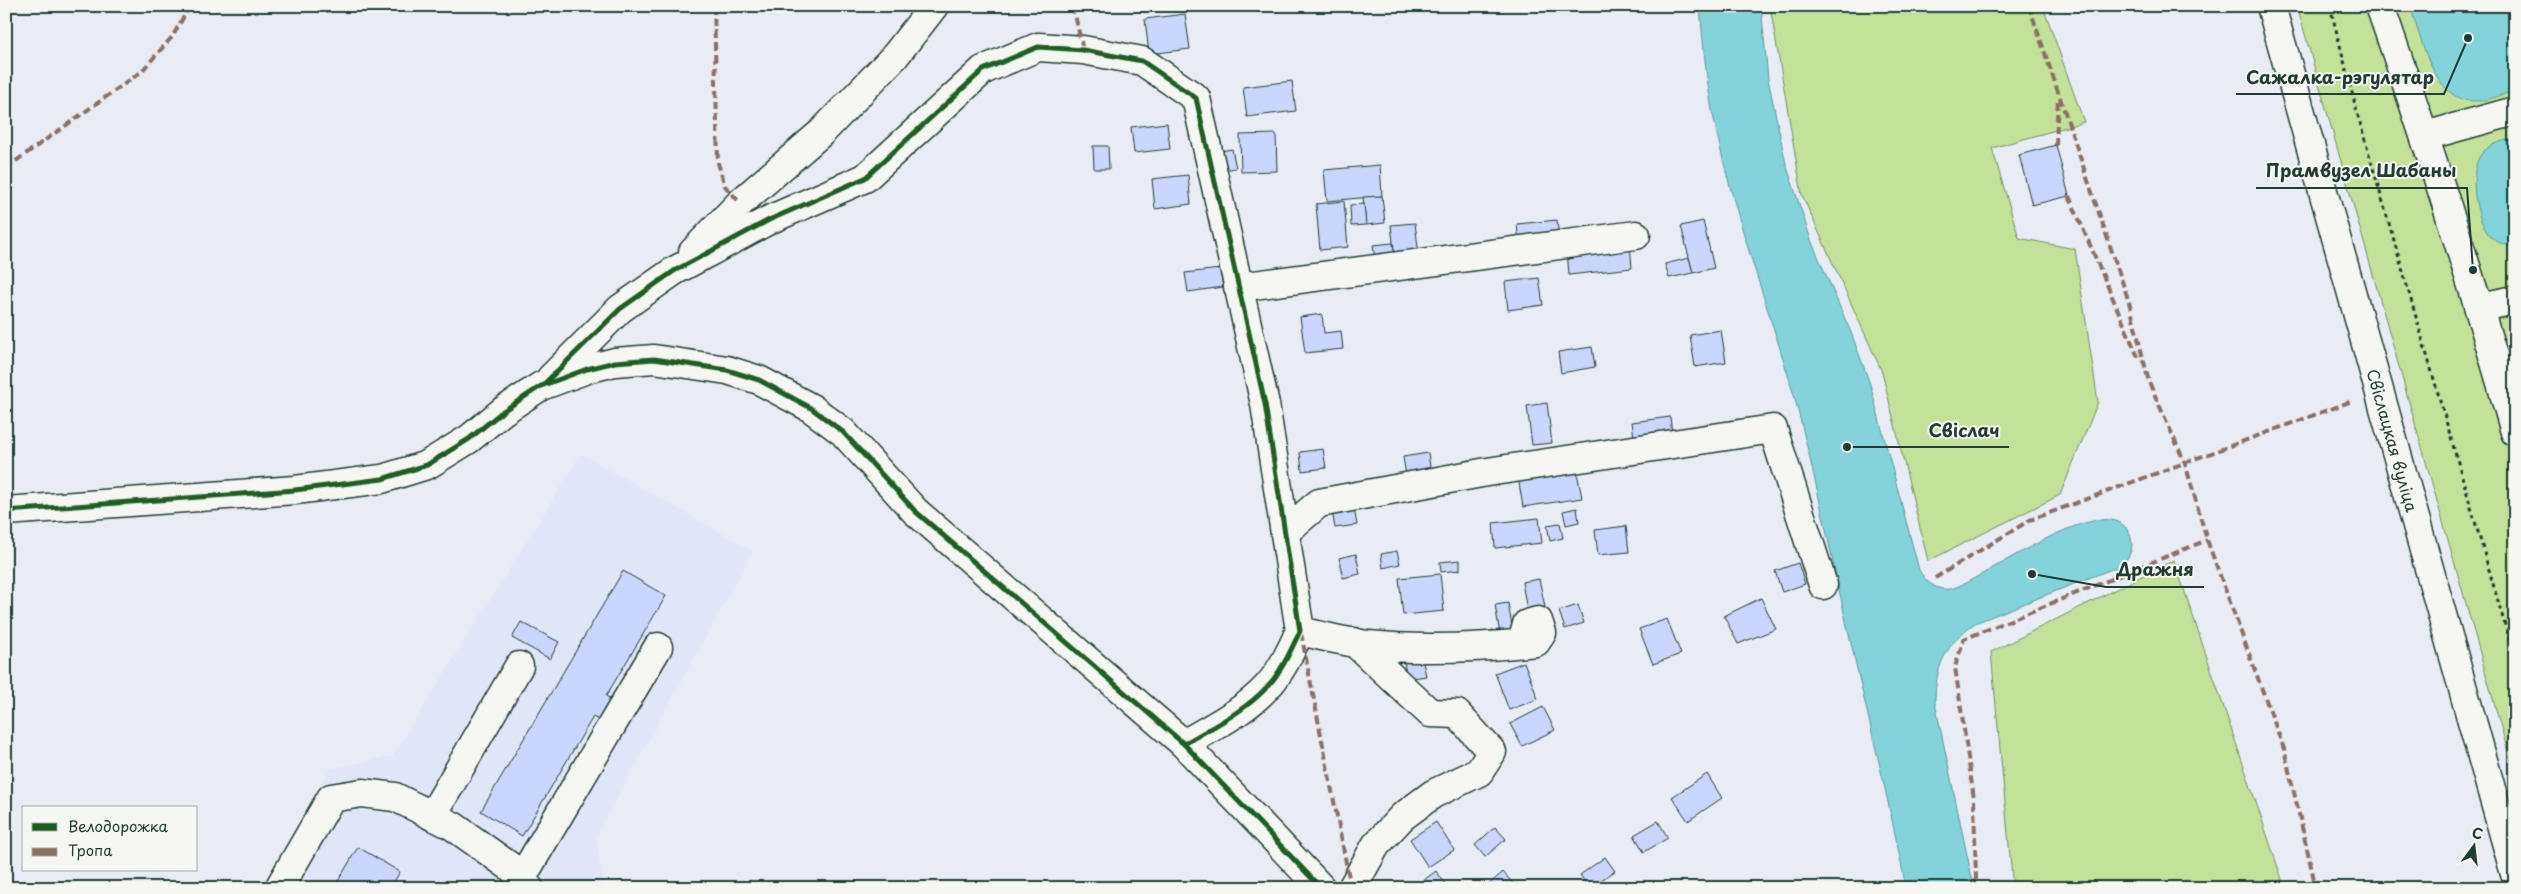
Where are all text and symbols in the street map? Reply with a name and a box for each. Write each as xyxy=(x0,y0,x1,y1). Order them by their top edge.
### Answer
callout: Сажалка-рэгулятар xyxy=(2236,61,2444,94)
text: Сажалка-рэгулятар xyxy=(2246,63,2434,90)
callout: Прамвузел Шабаны xyxy=(2256,155,2467,188)
text: Прамвузел Шабаны xyxy=(2266,156,2456,183)
street label: Свіслацкая вуліца xyxy=(2362,366,2425,515)
callout: Свіслач xyxy=(1918,414,2009,447)
text: Свіслач xyxy=(1929,416,1999,443)
callout: Дражня xyxy=(2106,554,2204,587)
text: Дражня xyxy=(2115,555,2194,582)
legend xyxy=(22,806,198,872)
text: Велодорожка xyxy=(68,814,169,837)
text: С xyxy=(2470,821,2485,844)
north arrow xyxy=(2448,822,2498,872)
text: Тропа xyxy=(68,838,113,861)

